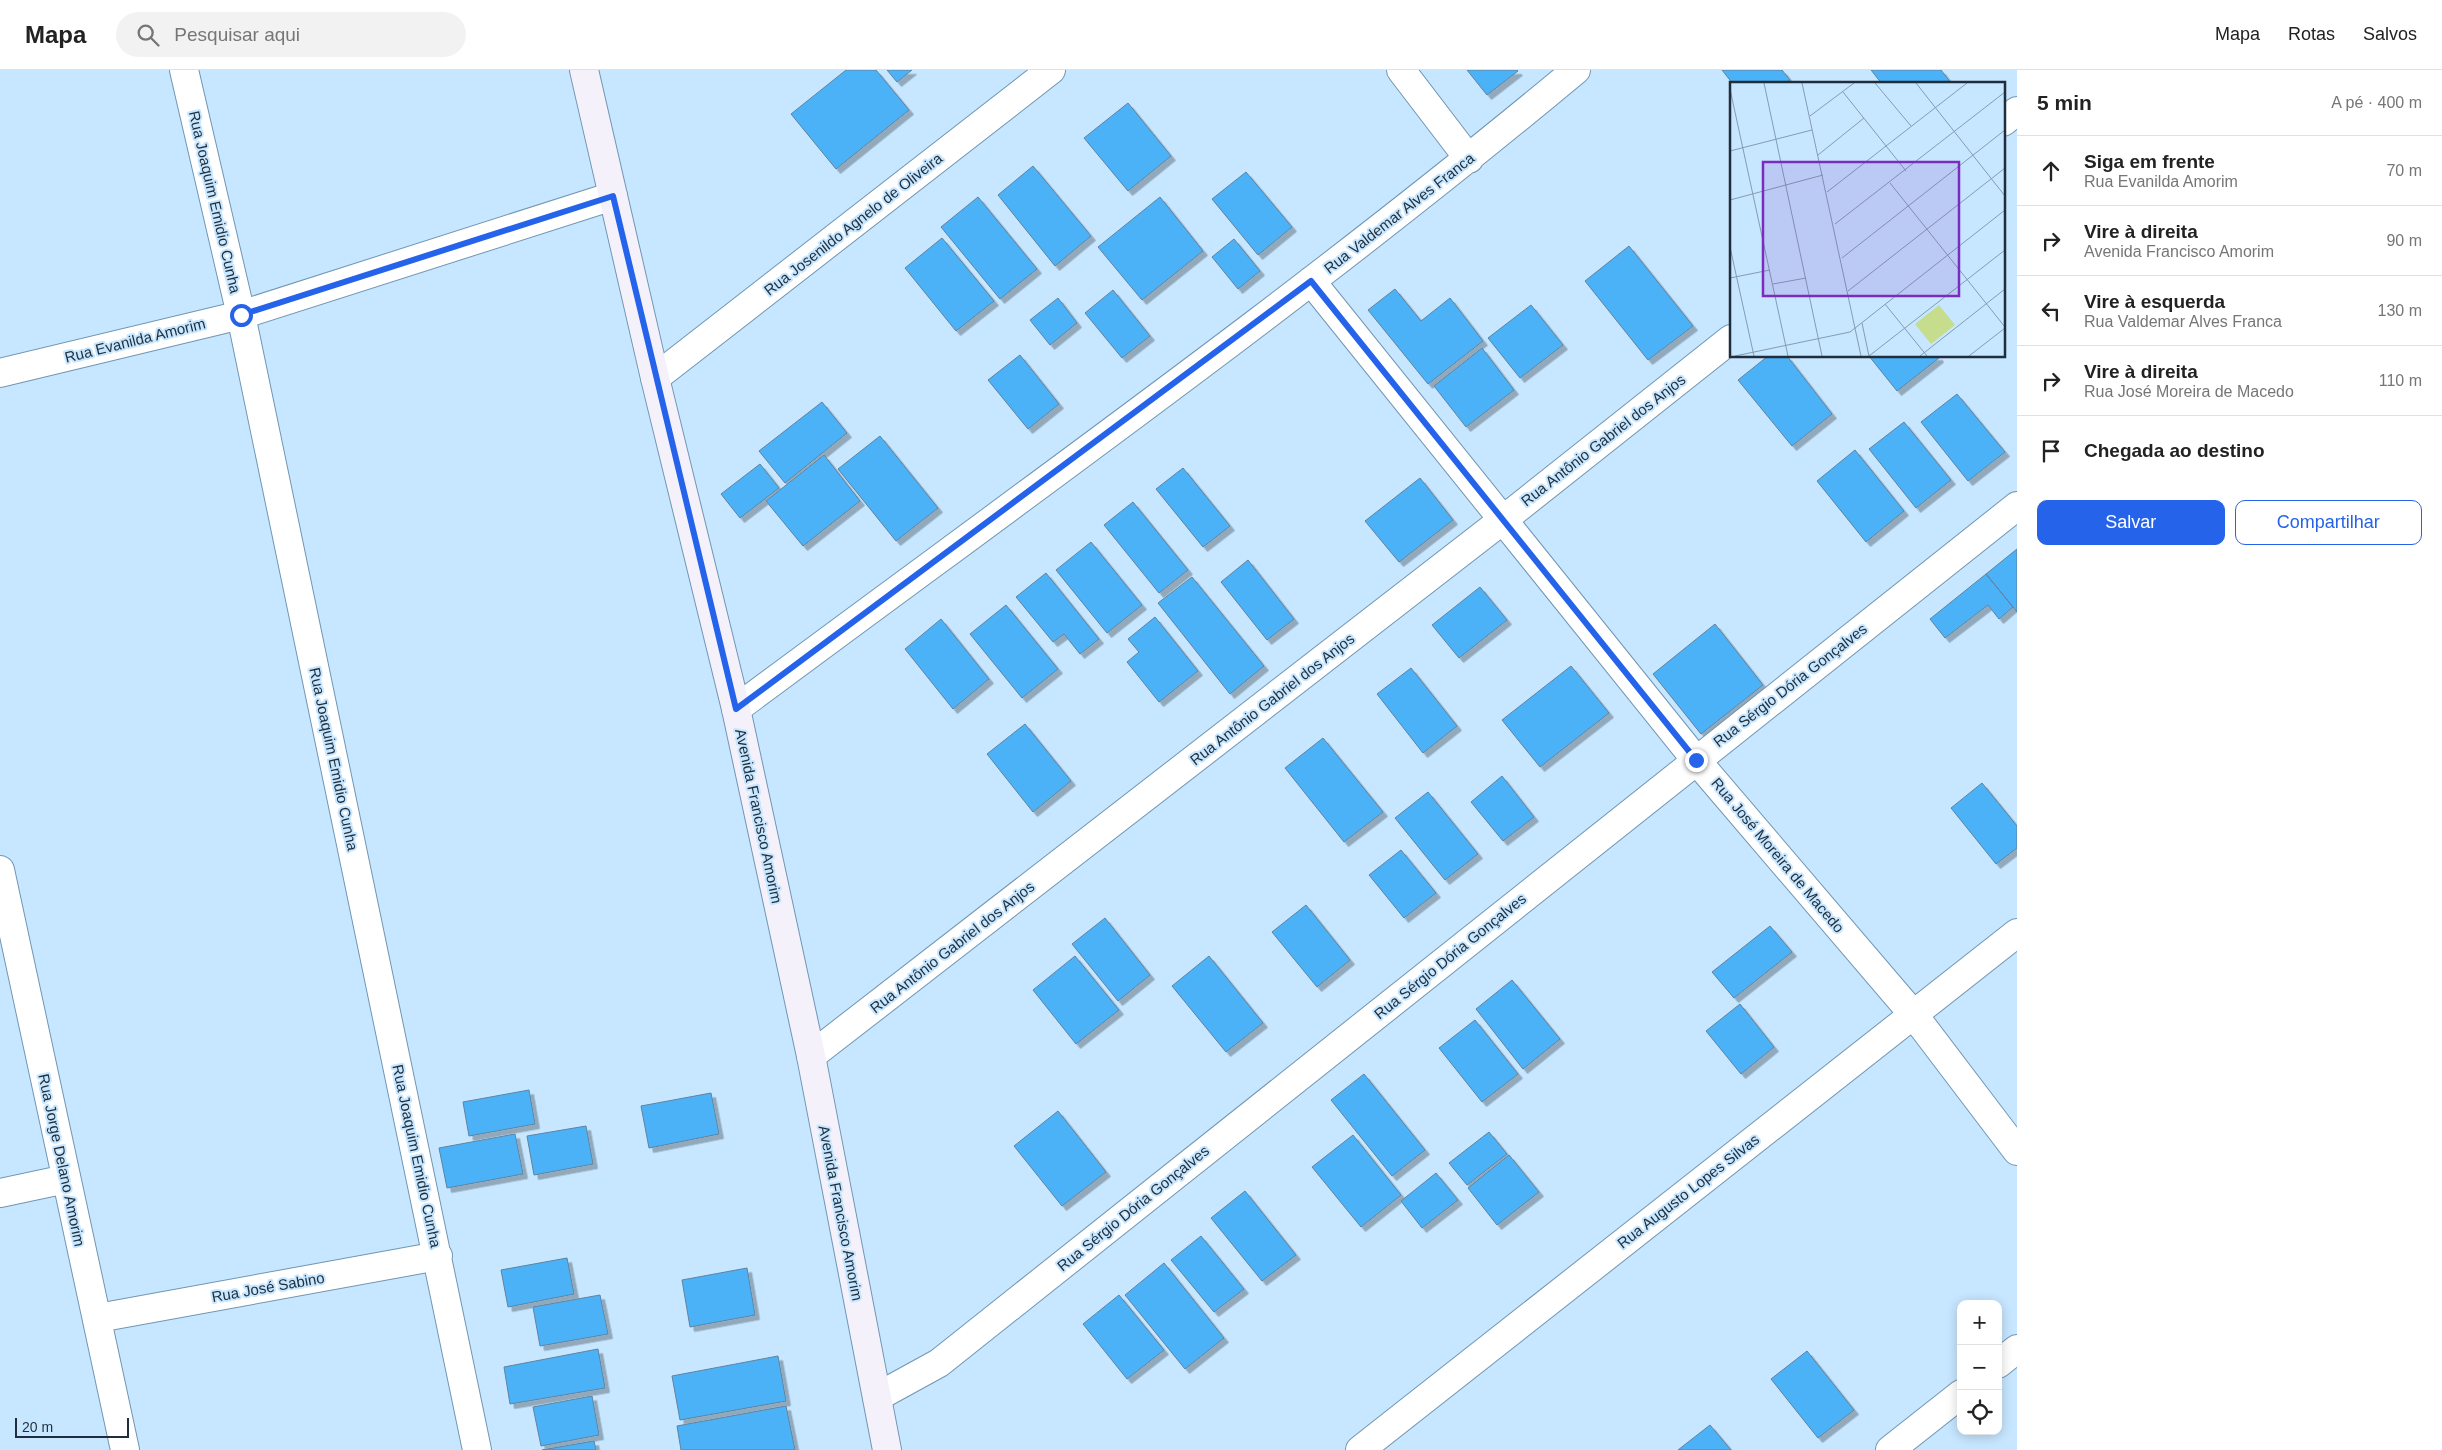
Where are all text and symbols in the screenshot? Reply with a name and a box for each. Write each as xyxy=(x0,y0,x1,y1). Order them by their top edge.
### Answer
search box xyxy=(116,12,466,57)
text: Mapa xyxy=(25,21,86,48)
icon: search xyxy=(134,21,162,49)
text: Pesquisar aqui xyxy=(174,24,300,45)
text: Mapa xyxy=(2215,24,2260,44)
text: Rotas xyxy=(2288,24,2335,44)
text: Salvos xyxy=(2363,24,2417,44)
inset map xyxy=(1730,82,2004,358)
text: 5 min xyxy=(2037,91,2092,114)
text: A pé · 400 m xyxy=(2331,94,2422,111)
street label: Rua Joaquim Emidio Cunha xyxy=(186,109,244,296)
street label: Rua Josenildo Agnelo de Oliveira xyxy=(761,149,946,299)
street label: Rua Valdemar Alves Franca xyxy=(1321,149,1478,277)
text: Siga em frente xyxy=(2084,151,2215,172)
icon: ahead xyxy=(2037,157,2065,185)
text: 70 m xyxy=(2386,162,2422,179)
text: Rua Evanilda Amorim xyxy=(2084,173,2238,190)
text: Vire à direita xyxy=(2084,221,2198,242)
icon: right xyxy=(2037,227,2065,255)
text: 90 m xyxy=(2386,232,2422,249)
text: Avenida Francisco Amorim xyxy=(2084,243,2274,260)
text: Vire à esquerda xyxy=(2084,291,2225,312)
icon: left xyxy=(2037,297,2065,325)
text: 130 m xyxy=(2378,302,2422,319)
route start xyxy=(230,304,253,327)
text: Rua Valdemar Alves Franca xyxy=(2084,313,2282,330)
street label: Rua Evanilda Amorim xyxy=(63,314,207,366)
text: Vire à direita xyxy=(2084,361,2198,382)
icon: right xyxy=(2037,367,2065,395)
street label: Rua Antônio Gabriel dos Anjos xyxy=(1518,371,1688,509)
text: 110 m xyxy=(2379,372,2422,389)
text: Rua José Moreira de Macedo xyxy=(2084,383,2294,400)
icon: arrive xyxy=(2037,437,2065,465)
text: Chegada ao destino xyxy=(2084,440,2265,461)
button: Salvar xyxy=(2037,500,2225,545)
button: Compartilhar xyxy=(2235,500,2422,545)
street label: Rua Sérgio Dória Gonçalves xyxy=(1710,620,1870,750)
street label: Rua Antônio Gabriel dos Anjos xyxy=(1187,630,1357,768)
street label: Rua Joaquim Emidio Cunha xyxy=(306,666,362,853)
street label: Avenida Francisco Amorim xyxy=(732,727,786,905)
route end xyxy=(1685,749,1708,772)
street label: Rua José Moreira de Macedo xyxy=(1708,774,1848,936)
street label: Rua Antônio Gabriel dos Anjos xyxy=(867,878,1037,1016)
street label: Rua Sérgio Dória Gonçalves xyxy=(1371,890,1529,1022)
street label: Rua Joaquim Emidio Cunha xyxy=(389,1063,445,1250)
street label: Rua Jorge Delano Amorim xyxy=(35,1072,89,1248)
street label: Avenida Francisco Amorim xyxy=(816,1124,866,1302)
street label: Rua Augusto Lopes Silvas xyxy=(1614,1130,1762,1252)
street label: Rua Sérgio Dória Gonçalves xyxy=(1054,1142,1212,1274)
street label: Rua José Sabino xyxy=(210,1269,326,1305)
map controls xyxy=(1957,1300,2002,1435)
button: + xyxy=(1957,1300,2002,1345)
button: − xyxy=(1957,1345,2002,1390)
button: locate xyxy=(1957,1390,2002,1435)
scale bar xyxy=(15,1415,129,1438)
text: 20 m xyxy=(22,1419,53,1435)

